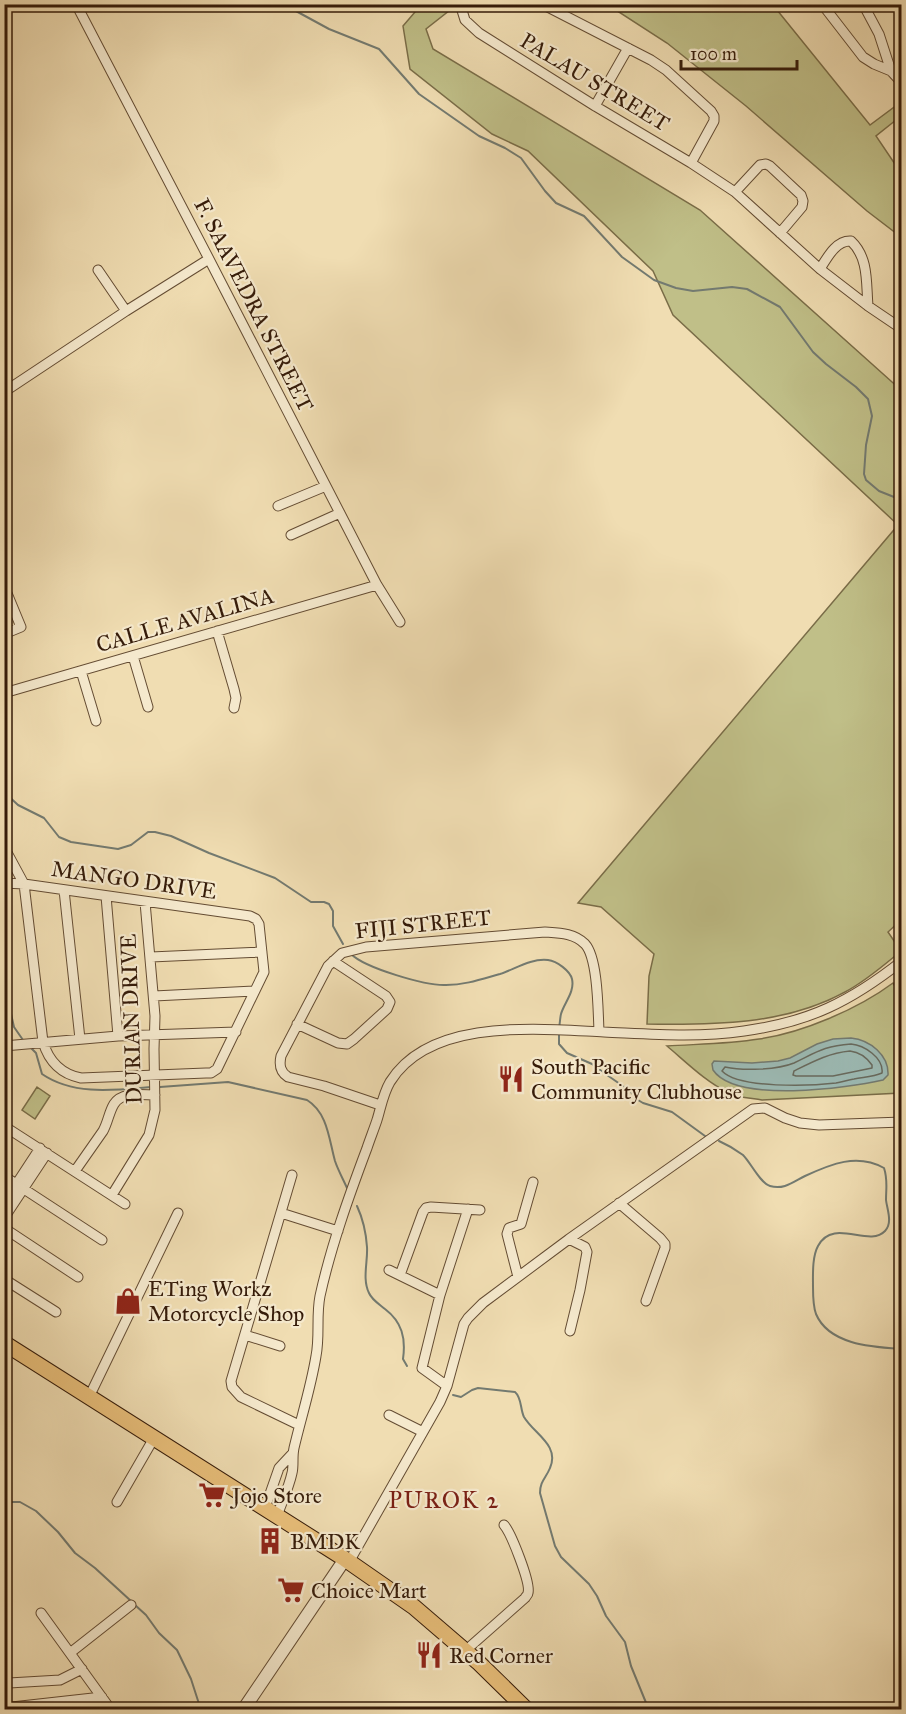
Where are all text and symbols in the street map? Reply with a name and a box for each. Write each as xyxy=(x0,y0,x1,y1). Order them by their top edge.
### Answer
street label: PALAU STREET xyxy=(515,27,675,137)
scale bar xyxy=(681,33,796,71)
text: 100 m xyxy=(690,43,737,65)
street label: F. SAAVEDRA STREET xyxy=(188,194,320,416)
street label: CALLE AVALINA xyxy=(93,582,277,658)
street label: MANGO DRIVE xyxy=(50,855,219,905)
street label: FIJI STREET xyxy=(354,903,492,945)
street label: DURIAN DRIVE xyxy=(115,933,147,1105)
place label: South Pacific Community Clubhouse xyxy=(531,1053,742,1105)
restaurant icon: South Pacific Community Clubhouse xyxy=(496,1064,526,1094)
place label: ETing Workz Motorcycle Shop xyxy=(148,1275,304,1327)
shop icon: ETing Workz Motorcycle Shop xyxy=(113,1286,143,1316)
supermarket icon: Jojo Store xyxy=(197,1480,227,1510)
place label: Jojo Store xyxy=(230,1482,322,1509)
district label: PUROK 2 xyxy=(388,1485,500,1515)
building icon: BMDK xyxy=(255,1526,285,1556)
place label: BMDK xyxy=(290,1528,361,1555)
supermarket icon: Choice Mart xyxy=(276,1575,306,1605)
place label: Choice Mart xyxy=(311,1577,427,1604)
restaurant icon: Red Corner xyxy=(414,1640,444,1670)
place label: Red Corner xyxy=(449,1642,554,1669)

